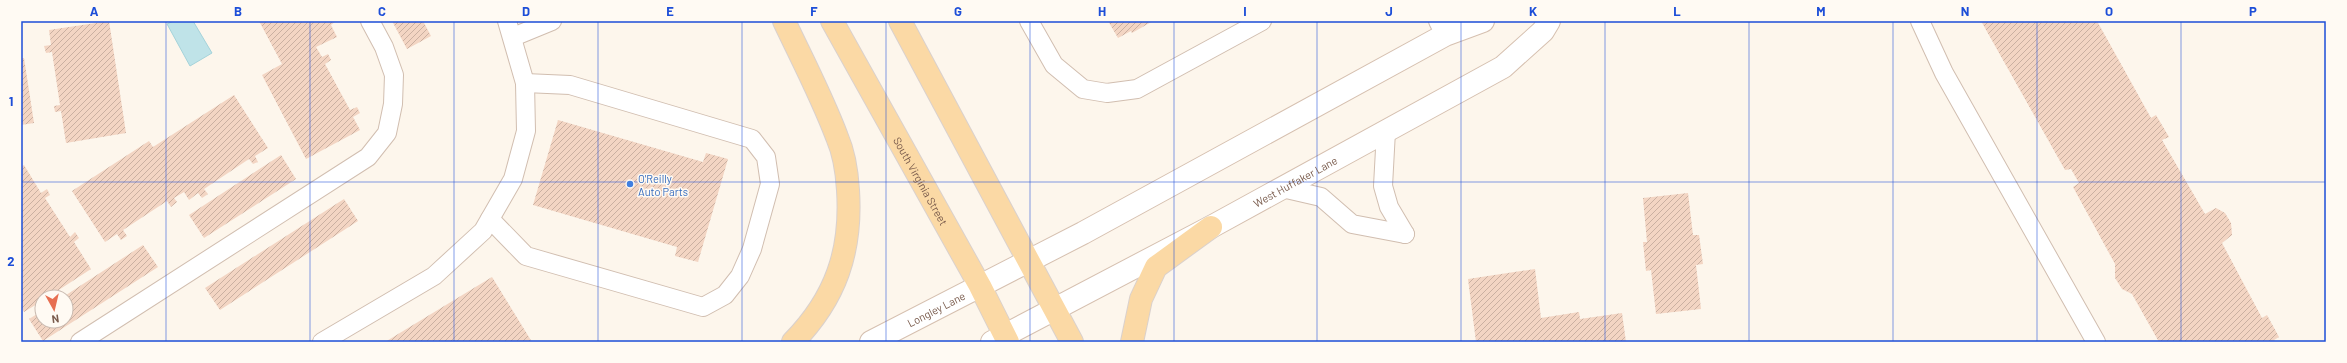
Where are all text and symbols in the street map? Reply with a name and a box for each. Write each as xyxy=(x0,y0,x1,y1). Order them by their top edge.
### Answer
text: A xyxy=(90,3,99,19)
text: B xyxy=(234,3,242,19)
text: C xyxy=(378,3,386,19)
text: D xyxy=(522,3,530,19)
text: E xyxy=(666,3,674,19)
text: F xyxy=(810,3,818,19)
text: G xyxy=(954,3,962,19)
text: H xyxy=(1098,3,1106,19)
text: I xyxy=(1243,3,1247,19)
text: J xyxy=(1385,3,1393,19)
text: K xyxy=(1529,3,1537,19)
text: L xyxy=(1673,3,1681,19)
text: M xyxy=(1816,3,1826,19)
text: N xyxy=(1961,3,1969,19)
text: O xyxy=(2105,3,2113,19)
text: P xyxy=(2249,3,2257,19)
text: 1 xyxy=(9,93,13,109)
street label: South Virginia Street xyxy=(891,134,951,227)
street label: West Huffaker Lane xyxy=(1251,153,1339,209)
place label: O'Reilly Auto Parts xyxy=(638,172,688,198)
marker: O'Reilly Auto Parts xyxy=(625,179,635,189)
text: 2 xyxy=(7,253,15,269)
street label: Longley Lane xyxy=(905,288,967,329)
north arrow xyxy=(34,289,74,329)
text: N xyxy=(51,312,60,326)

